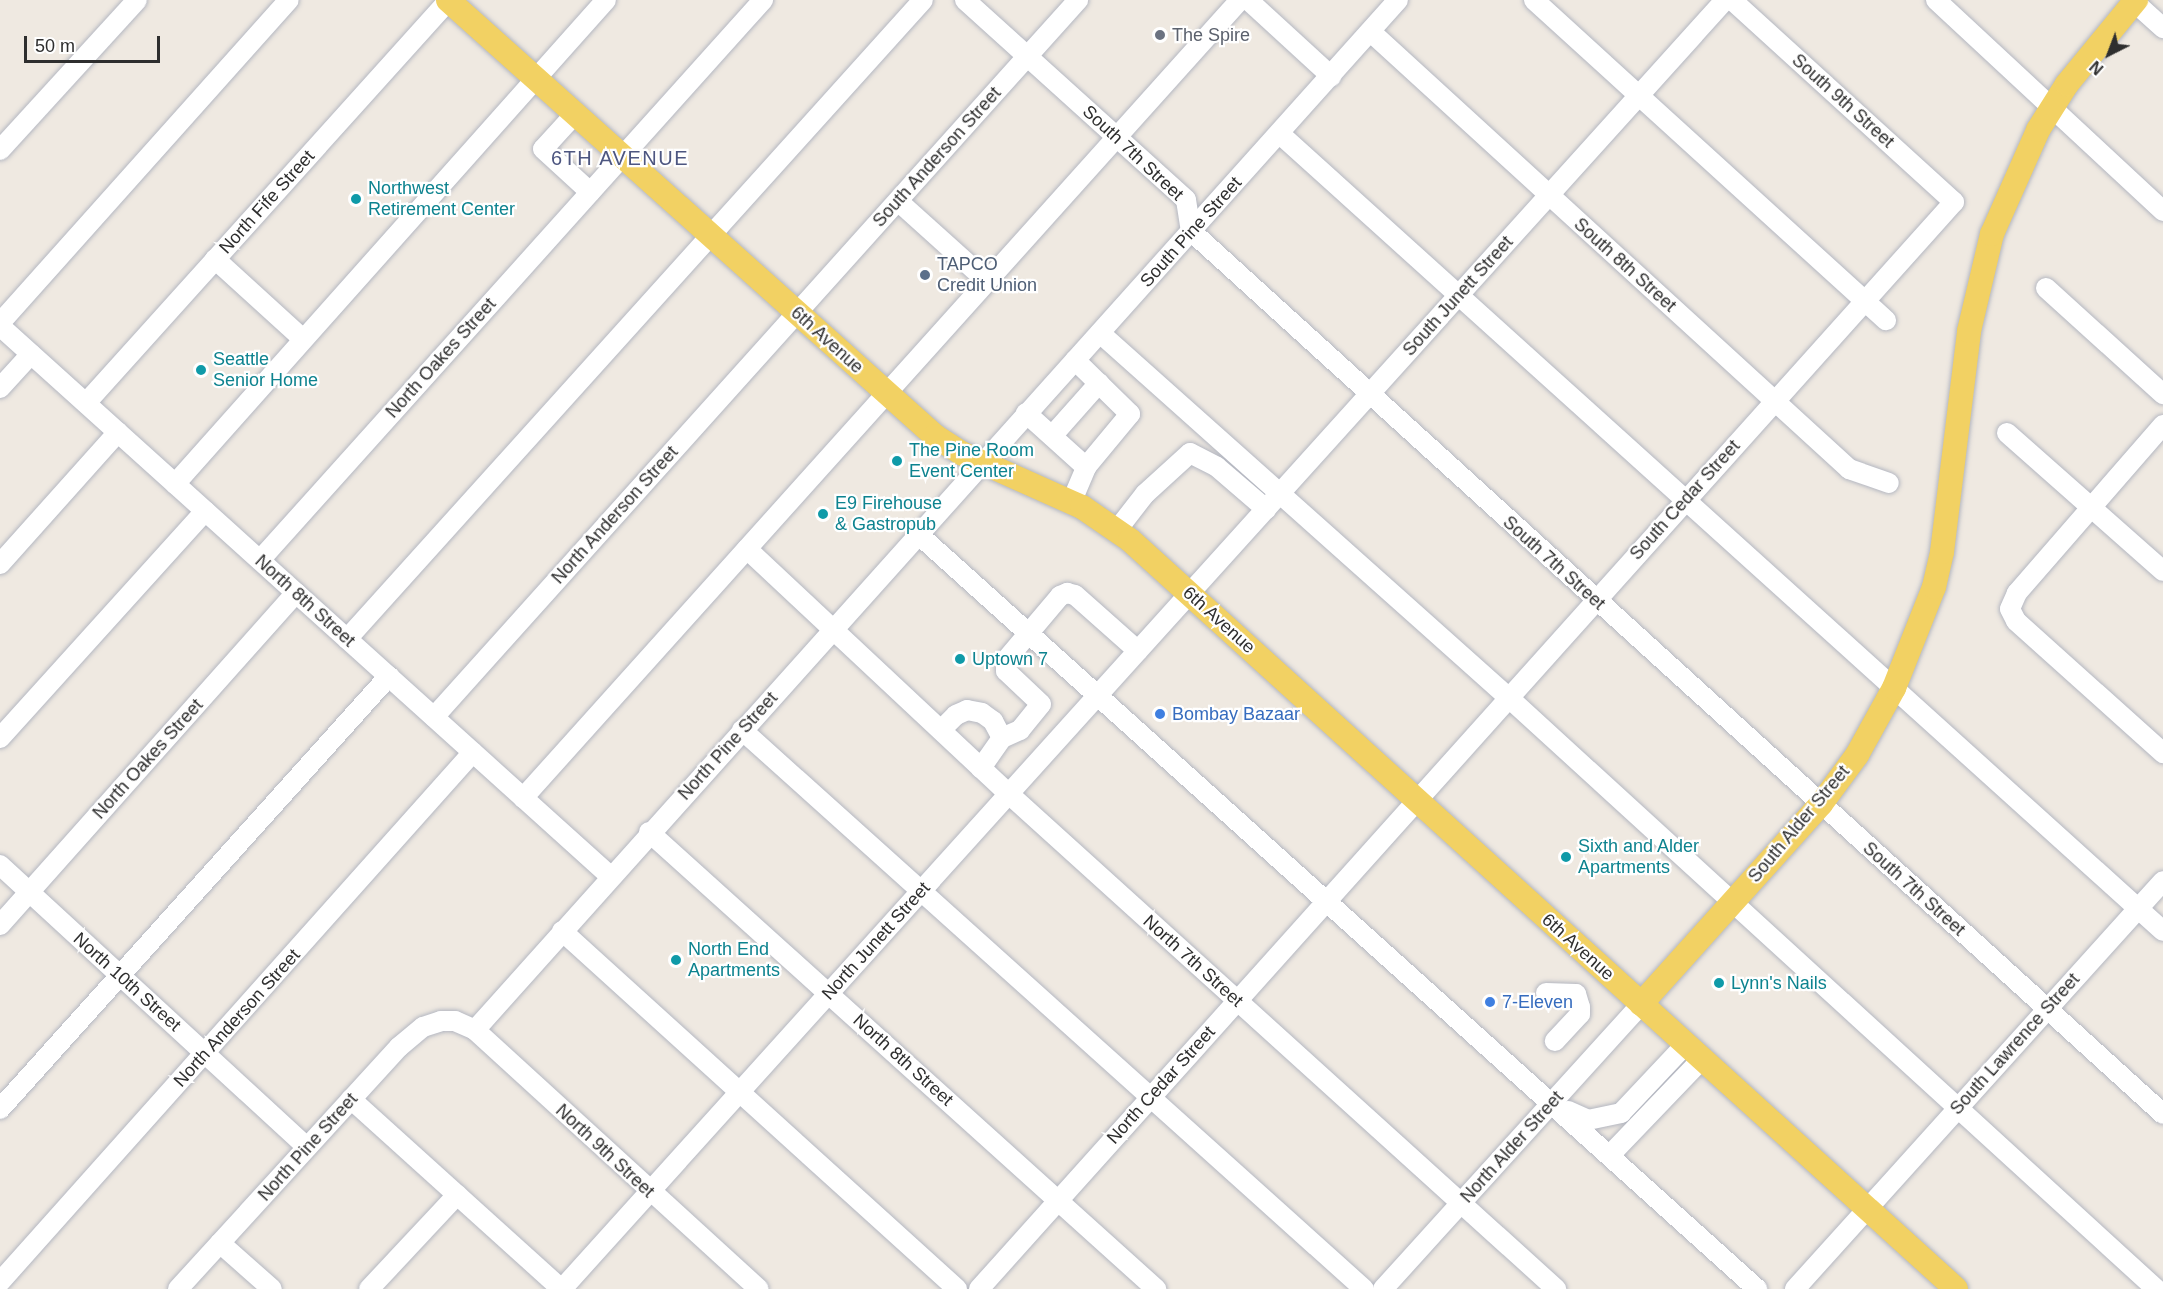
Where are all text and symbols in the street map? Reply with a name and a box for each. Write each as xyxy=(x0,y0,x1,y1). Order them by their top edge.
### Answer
scale bar xyxy=(27,24,164,62)
place label: The Spire xyxy=(1172,24,1250,46)
north arrow xyxy=(2079,24,2139,84)
marker: The Spire xyxy=(1153,28,1167,42)
text: 50 m xyxy=(35,36,75,56)
street label: South 9th Street xyxy=(1787,49,1899,153)
text: N xyxy=(2087,58,2107,78)
street label: South Anderson Street xyxy=(868,82,1006,232)
street label: South 7th Street xyxy=(1078,101,1188,205)
street label: North Fife Street xyxy=(215,146,319,258)
district label: 6TH AVENUE xyxy=(550,146,690,170)
street label: South Pine Street xyxy=(1136,172,1246,292)
place label: Northwest Retirement Center xyxy=(368,178,515,220)
marker: Northwest Retirement Center xyxy=(349,192,363,206)
street label: South 8th Street xyxy=(1569,213,1681,317)
street label: South Junett Street xyxy=(1398,232,1518,360)
place label: TAPCO Credit Union xyxy=(937,254,1037,296)
marker: TAPCO Credit Union xyxy=(918,268,932,282)
street label: North Oakes Street xyxy=(381,294,501,422)
street label: 6th Avenue xyxy=(786,302,868,378)
place label: Seattle Senior Home xyxy=(213,349,318,392)
marker: Seattle Senior Home xyxy=(194,363,208,377)
street label: South Cedar Street xyxy=(1625,436,1745,564)
place label: The Pine Room Event Center xyxy=(909,440,1034,482)
street label: North Anderson Street xyxy=(547,441,683,589)
marker: The Pine Room Event Center xyxy=(890,454,904,468)
place label: E9 Firehouse & Gastropub xyxy=(835,493,942,536)
marker: E9 Firehouse & Gastropub xyxy=(816,507,830,521)
street label: South 7th Street xyxy=(1498,511,1610,615)
street label: North 8th Street xyxy=(251,550,359,652)
street label: 6th Avenue xyxy=(1178,582,1260,658)
place label: Uptown 7 xyxy=(972,648,1048,670)
marker: Uptown 7 xyxy=(953,652,967,666)
street label: North Pine Street xyxy=(674,687,782,805)
street label: North Oakes Street xyxy=(88,695,208,823)
place label: Bombay Bazaar xyxy=(1172,703,1300,725)
marker: Bombay Bazaar xyxy=(1153,707,1167,721)
street label: South Alder Street xyxy=(1743,761,1855,887)
place label: Sixth and Alder Apartments xyxy=(1578,836,1700,878)
street label: South 7th Street xyxy=(1858,837,1970,941)
marker: Sixth and Alder Apartments xyxy=(1559,850,1573,864)
street label: North Junett Street xyxy=(817,878,935,1004)
street label: 6th Avenue xyxy=(1537,909,1619,985)
street label: North 7th Street xyxy=(1139,910,1247,1012)
street label: North 10th Street xyxy=(69,928,185,1036)
place label: North End Apartments xyxy=(688,939,780,982)
street label: North Anderson Street xyxy=(169,944,305,1092)
marker: North End Apartments xyxy=(669,953,683,967)
street label: South Lawrence Street xyxy=(1946,969,2084,1119)
place label: Lynn's Nails xyxy=(1731,972,1827,994)
marker: Lynn's Nails xyxy=(1712,976,1726,990)
place label: 7-Eleven xyxy=(1502,991,1573,1013)
marker: 7-Eleven xyxy=(1483,995,1497,1009)
street label: North 8th Street xyxy=(849,1009,957,1111)
street label: North Cedar Street xyxy=(1102,1022,1220,1148)
street label: North Alder Street xyxy=(1456,1086,1568,1208)
street label: North Pine Street xyxy=(254,1088,362,1206)
street label: North 9th Street xyxy=(551,1100,659,1202)

